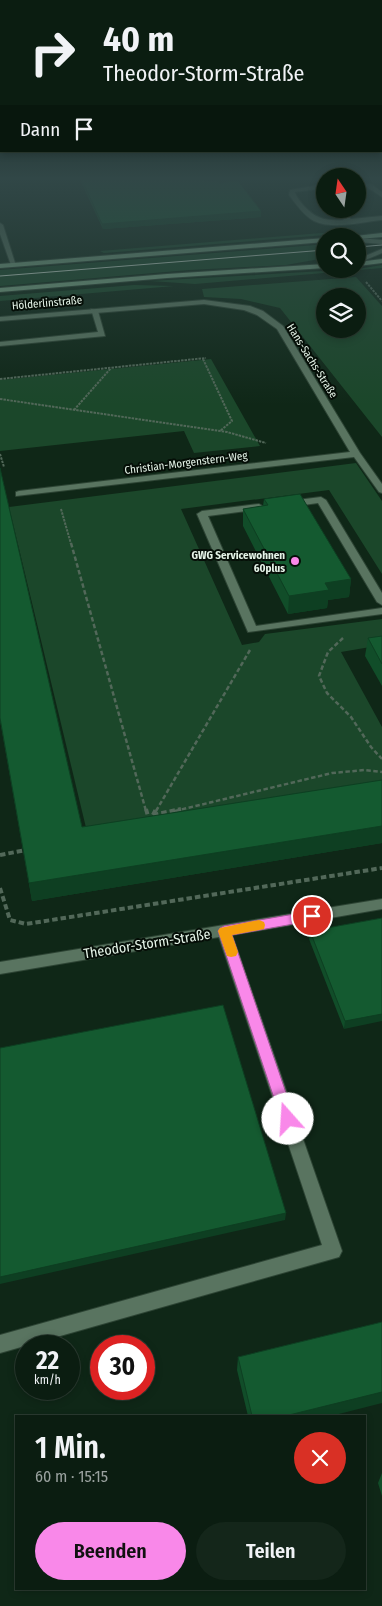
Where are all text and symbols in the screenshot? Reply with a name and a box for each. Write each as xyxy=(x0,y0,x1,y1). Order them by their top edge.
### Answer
text: 40 m xyxy=(103,18,174,60)
icon: right xyxy=(20,20,85,85)
text: Theodor-Storm-Straße xyxy=(103,60,304,87)
icon: arrive xyxy=(70,115,98,143)
text: Dann xyxy=(20,118,60,141)
north arrow xyxy=(316,168,366,218)
map controls xyxy=(316,168,366,338)
button: search xyxy=(316,228,366,278)
button: layers xyxy=(316,288,366,338)
street label: Hölderlinstraße xyxy=(11,293,83,313)
street label: Hans-Sachs-Straße xyxy=(284,322,340,400)
street label: Christian-Morgenstern-Weg xyxy=(124,449,249,477)
place label: GWG Servicewohnen 60plus xyxy=(191,549,285,575)
marker: GWG Servicewohnen 60plus xyxy=(289,555,301,567)
pin xyxy=(291,895,333,937)
icon: arrive xyxy=(298,902,326,930)
street label: Theodor-Storm-Straße xyxy=(82,926,212,962)
position arrow xyxy=(261,1092,313,1144)
speed limit sign: 30 xyxy=(90,1335,155,1400)
text: 22 xyxy=(36,1346,59,1376)
text: km/h xyxy=(34,1373,61,1387)
text: 1 Min. xyxy=(35,1430,106,1466)
button: close xyxy=(294,1432,346,1484)
text: 60 m · 15:15 xyxy=(35,1467,108,1486)
button: Beenden xyxy=(35,1522,186,1580)
button: Teilen xyxy=(196,1522,346,1580)

